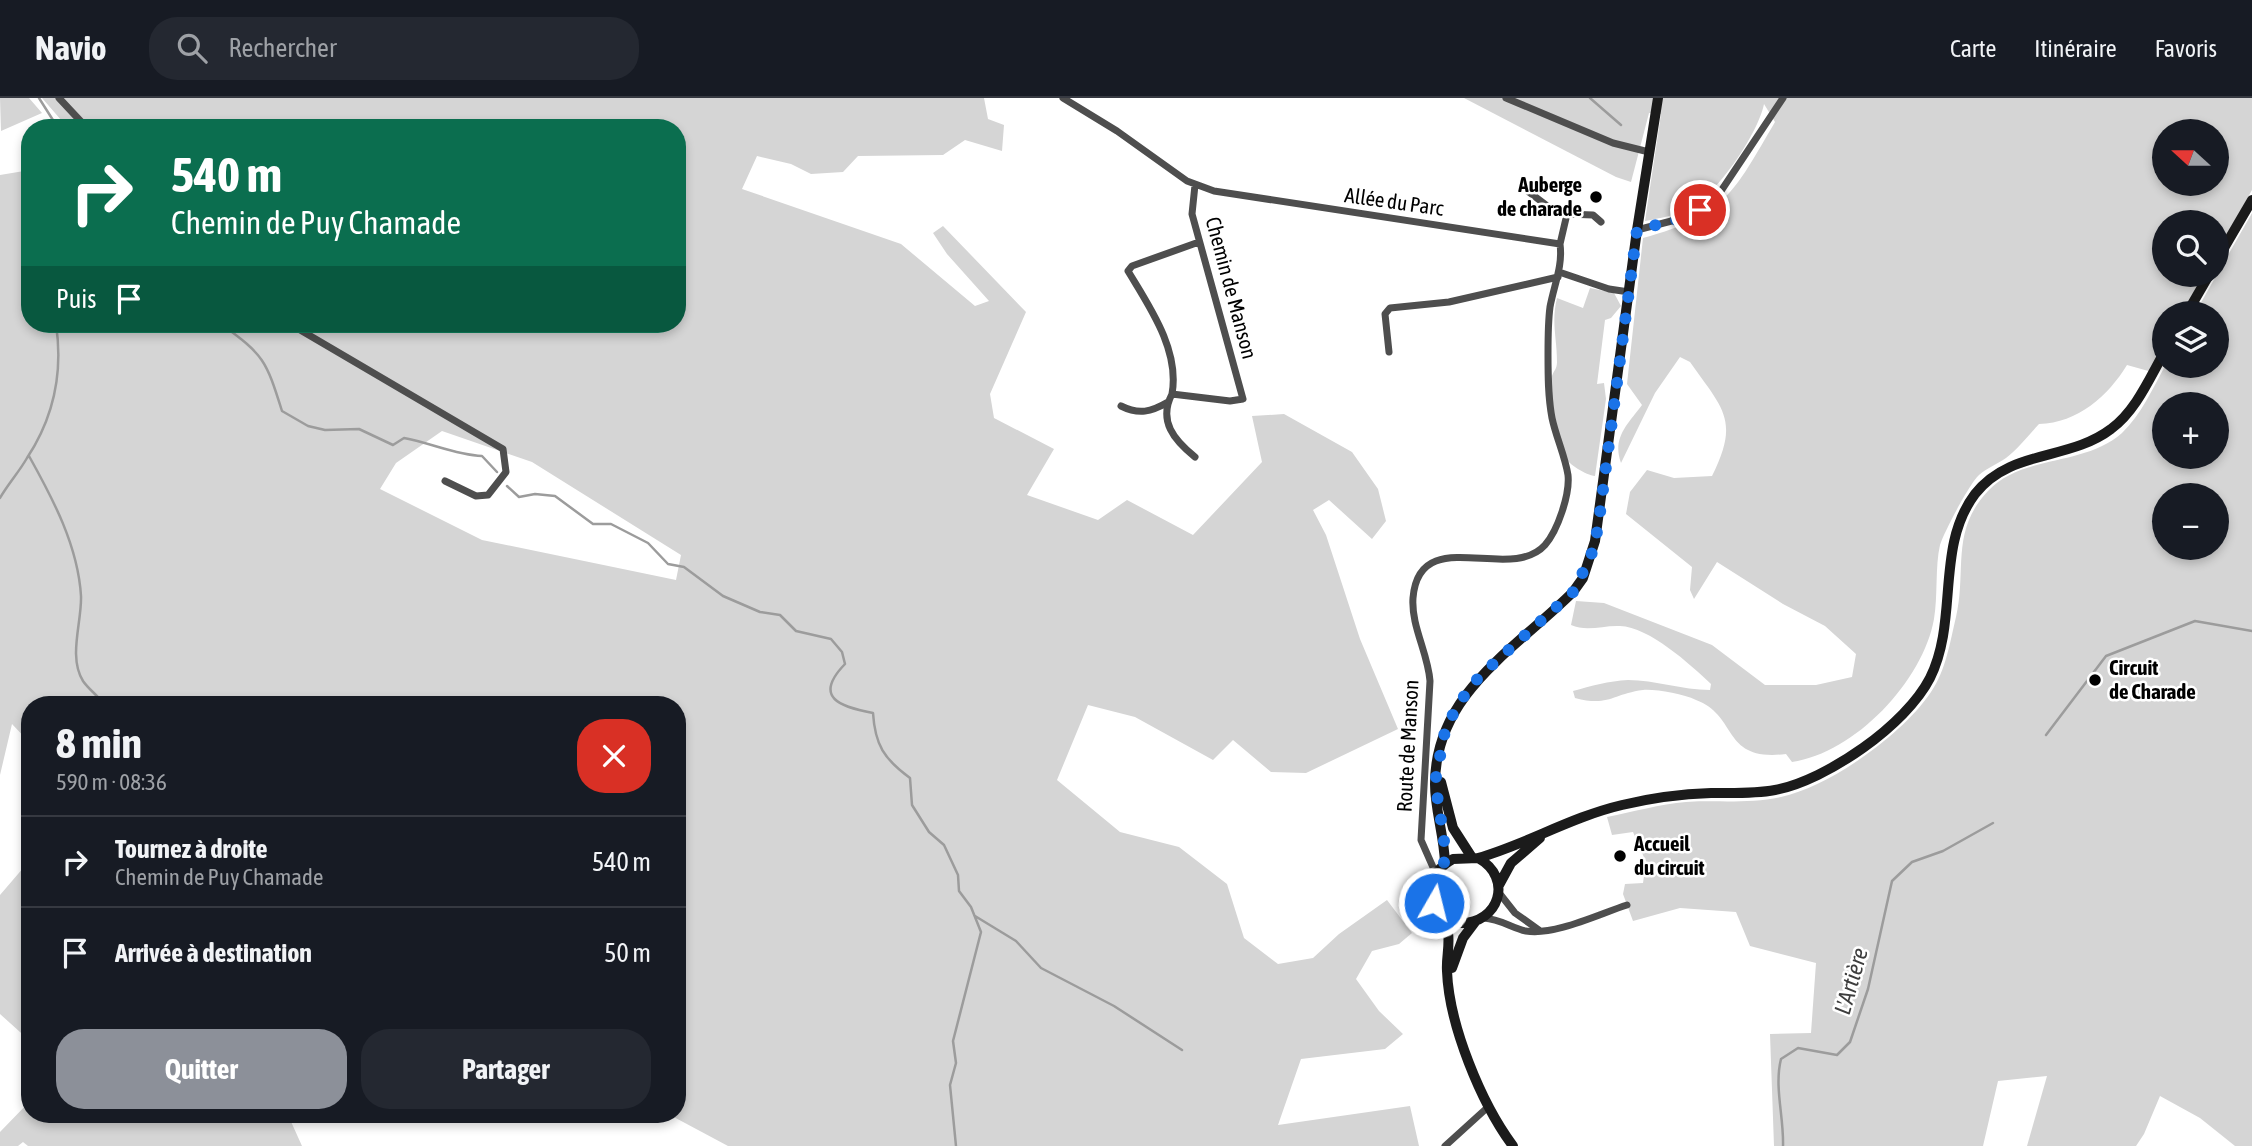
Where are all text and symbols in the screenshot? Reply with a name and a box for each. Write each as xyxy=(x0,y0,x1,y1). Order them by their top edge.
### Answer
search box xyxy=(149,17,639,80)
text: Navio xyxy=(35,29,107,67)
icon: search xyxy=(173,29,211,67)
text: Rechercher xyxy=(229,33,337,63)
text: Carte xyxy=(1950,35,1996,62)
text: Itinéraire xyxy=(2034,35,2117,62)
text: Favoris xyxy=(2155,35,2217,62)
north arrow xyxy=(2152,119,2230,196)
map controls xyxy=(2152,119,2229,560)
text: 540 m xyxy=(171,146,282,202)
icon: right xyxy=(56,147,147,238)
place label: Auberge de charade xyxy=(1497,172,1582,220)
pin xyxy=(1670,180,1730,240)
street label: Allée du Parc xyxy=(1343,182,1445,220)
marker: Auberge de charade xyxy=(1588,189,1604,205)
icon: arrive xyxy=(1681,191,1719,229)
text: Chemin de Puy Chamade xyxy=(171,204,461,241)
button: search xyxy=(2152,210,2229,287)
street label: Chemin de Manson xyxy=(1201,214,1262,361)
icon: arrive xyxy=(110,280,148,318)
text: Puis xyxy=(56,284,96,314)
button: layers xyxy=(2152,301,2229,378)
button: + xyxy=(2152,392,2229,469)
button: − xyxy=(2152,483,2229,560)
place label: Circuit de Charade xyxy=(2109,655,2196,703)
marker: Circuit de Charade xyxy=(2087,672,2103,688)
street label: Route de Manson xyxy=(1392,679,1422,813)
text: 8 min xyxy=(56,719,142,767)
button: close xyxy=(577,719,651,793)
text: 590 m · 08:36 xyxy=(56,769,167,795)
place label: Accueil du circuit xyxy=(1633,831,1705,879)
text: Tournez à droite xyxy=(115,834,268,864)
icon: right xyxy=(56,843,94,881)
text: 540 m xyxy=(592,847,651,877)
marker: Accueil du circuit xyxy=(1612,848,1628,864)
text: Chemin de Puy Chamade xyxy=(115,864,323,890)
position arrow xyxy=(1397,866,1471,940)
icon: arrive xyxy=(56,934,94,972)
text: Arrivée à destination xyxy=(115,938,312,968)
text: 50 m xyxy=(604,938,651,968)
water label: L'Artière xyxy=(1829,945,1873,1017)
button: Quitter xyxy=(56,1029,347,1109)
button: Partager xyxy=(361,1029,651,1109)

